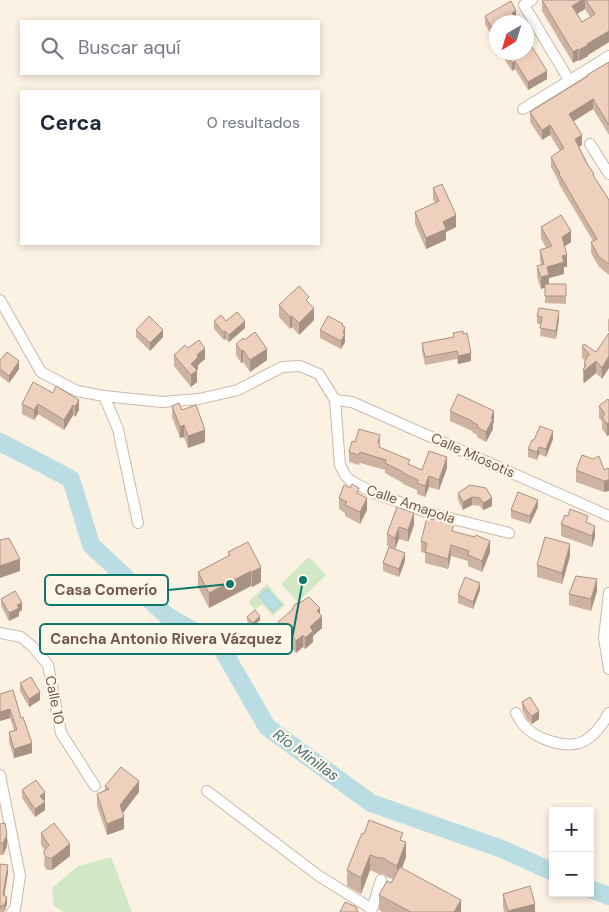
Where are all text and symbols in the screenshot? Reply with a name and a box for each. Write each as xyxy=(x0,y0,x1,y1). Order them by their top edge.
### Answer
north arrow xyxy=(489,15,534,60)
search box xyxy=(20,20,320,75)
icon: search xyxy=(38,34,66,62)
text: Buscar aquí xyxy=(78,35,181,60)
text: Cerca xyxy=(40,109,102,137)
text: 0 resultados xyxy=(207,112,300,133)
street label: Calle Miosotis xyxy=(428,428,518,482)
street label: Calle Amapola xyxy=(364,480,458,528)
callout: Casa Comerío xyxy=(45,575,168,605)
text: Casa Comerío xyxy=(55,580,157,600)
callout: Cancha Antonio Rivera Vázquez xyxy=(40,624,292,654)
text: Cancha Antonio Rivera Vázquez xyxy=(50,629,282,649)
street label: Calle 10 xyxy=(41,674,69,726)
water label: Río Minillas xyxy=(269,724,343,786)
map controls xyxy=(549,807,594,897)
button: + xyxy=(549,807,594,852)
button: − xyxy=(549,852,594,897)

